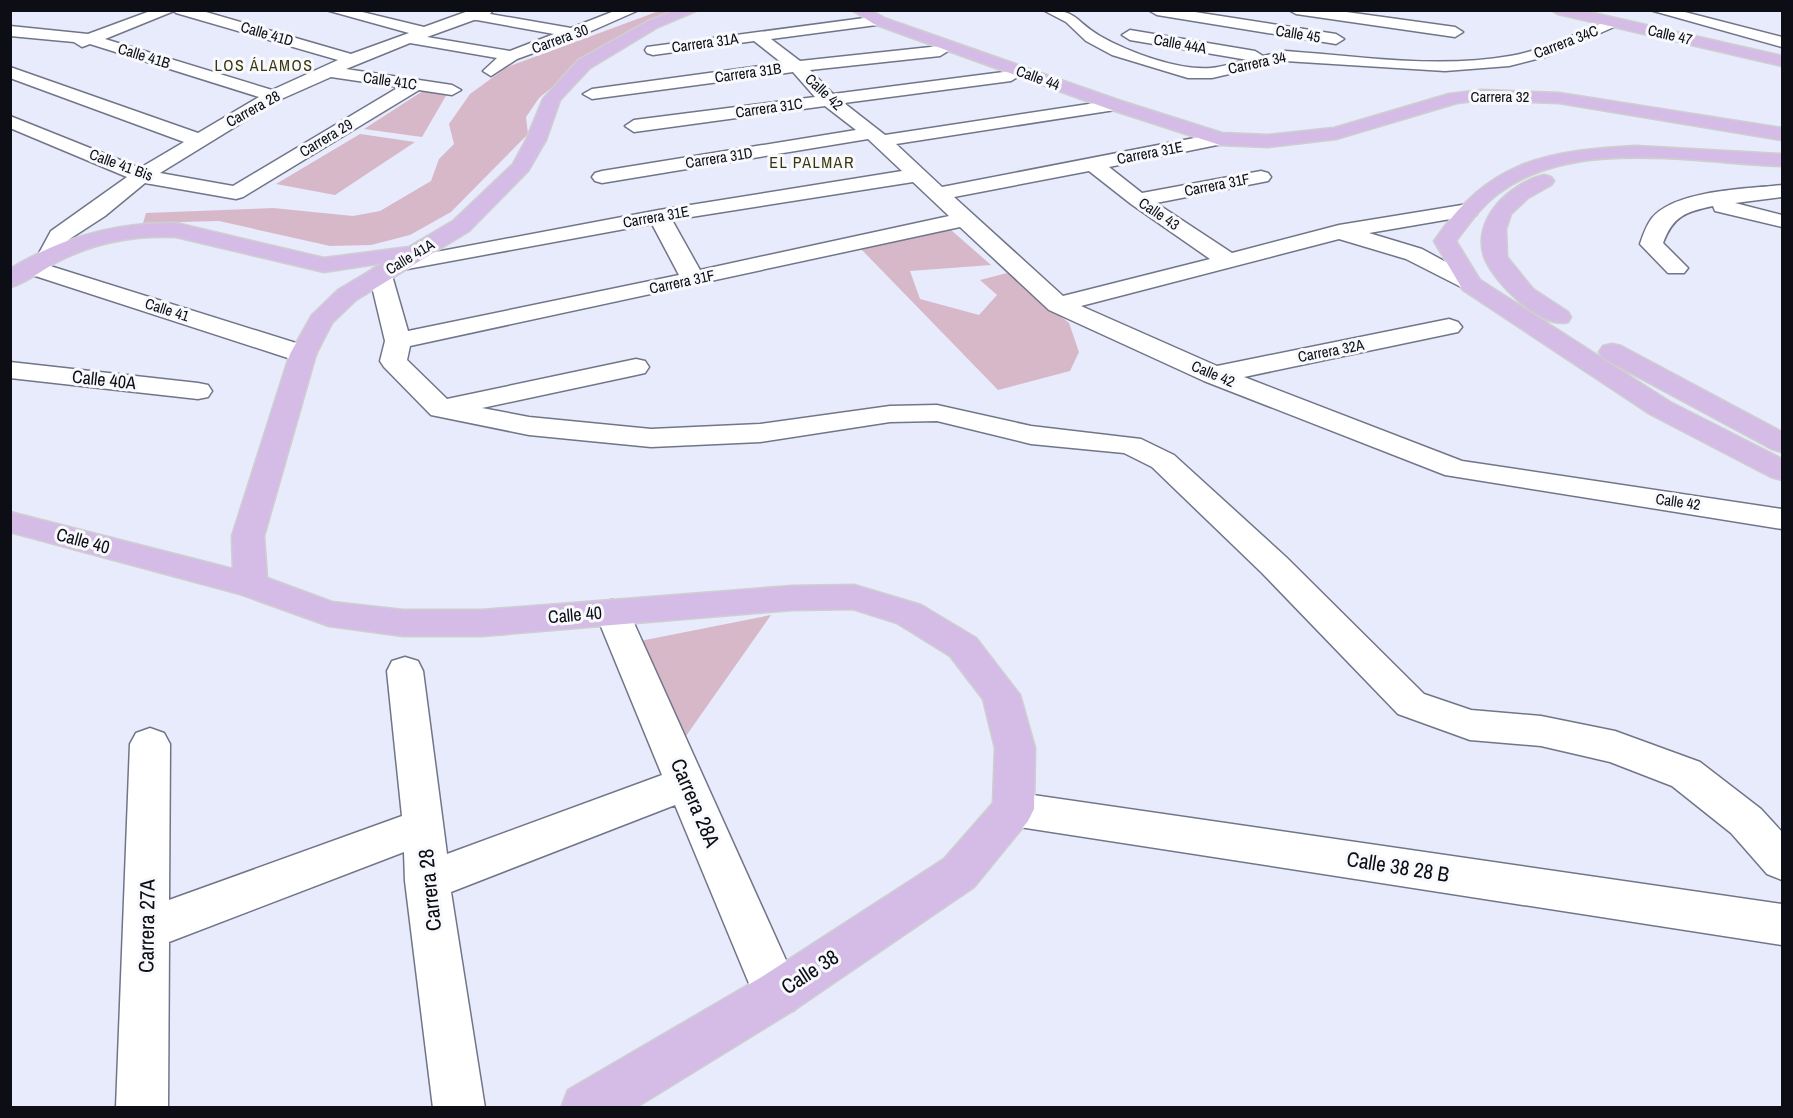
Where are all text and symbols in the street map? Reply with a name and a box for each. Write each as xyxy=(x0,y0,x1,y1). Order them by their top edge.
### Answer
street label: Calle 41D xyxy=(238,16,296,51)
street label: Carrera 30 xyxy=(529,19,591,58)
street label: Calle 47 xyxy=(1646,19,1695,50)
street label: Calle 45 xyxy=(1274,20,1322,47)
street label: Carrera 34C xyxy=(1530,20,1601,63)
street label: Carrera 31A xyxy=(670,27,740,58)
street label: Calle 44A xyxy=(1152,29,1209,59)
street label: Calle 41B xyxy=(116,38,173,73)
street label: Carrera 34 xyxy=(1226,46,1288,79)
district label: LOS ÁLAMOS xyxy=(215,54,313,76)
street label: Carrera 31B xyxy=(713,57,783,88)
street label: Calle 44 xyxy=(1013,60,1063,95)
street label: Calle 41C xyxy=(362,66,418,95)
street label: Calle 42 xyxy=(801,69,848,115)
street label: Carrera 28 xyxy=(222,85,284,132)
street label: Carrera 32 xyxy=(1471,86,1530,107)
street label: Carrera 31C xyxy=(734,92,804,123)
street label: Carrera 29 xyxy=(295,113,356,162)
street label: Carrera 31E xyxy=(1115,136,1185,169)
street label: Carrera 31D xyxy=(684,142,754,173)
street label: Calle 41 Bis xyxy=(86,143,156,186)
district label: EL PALMAR xyxy=(769,151,855,173)
street label: Carrera 31F xyxy=(1182,168,1251,201)
street label: Calle 43 xyxy=(1135,192,1184,235)
street label: Carrera 31E xyxy=(621,200,691,233)
street label: Calle 41A xyxy=(381,233,439,279)
street label: Carrera 31F xyxy=(647,264,717,299)
street label: Calle 41 xyxy=(142,293,192,327)
street label: Carrera 32A xyxy=(1296,334,1367,367)
street label: Calle 42 xyxy=(1188,355,1238,392)
street label: Calle 40A xyxy=(71,364,137,395)
street label: Calle 42 xyxy=(1654,488,1702,515)
street label: Calle 40 xyxy=(54,521,113,560)
street label: Calle 40 xyxy=(547,600,603,629)
street label: Carrera 28A xyxy=(664,754,727,852)
street label: Calle 38 28 B xyxy=(1345,844,1451,889)
street label: Carrera 28 xyxy=(411,848,448,932)
street label: Carrera 27A xyxy=(131,878,162,973)
street label: Calle 38 xyxy=(775,942,844,1001)

